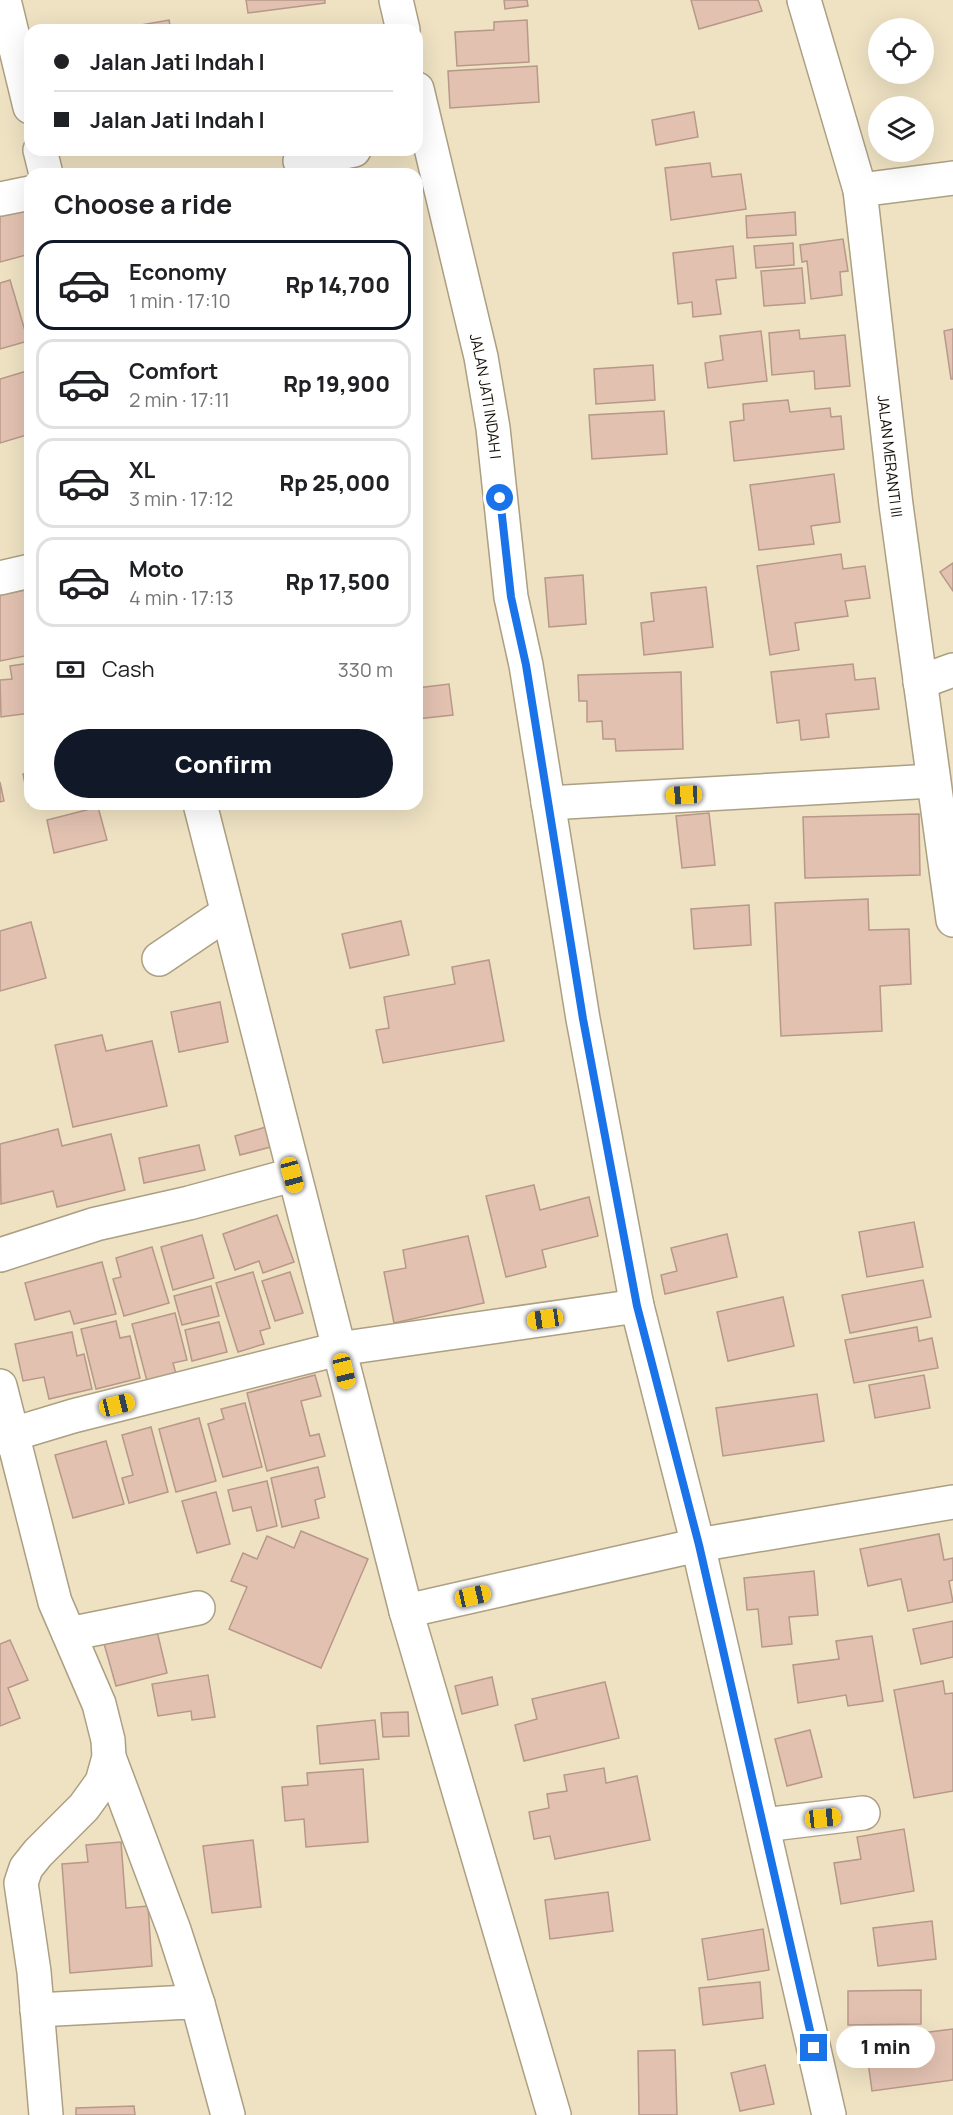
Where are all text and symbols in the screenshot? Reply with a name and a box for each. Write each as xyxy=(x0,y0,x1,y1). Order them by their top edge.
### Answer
map controls xyxy=(868,18,934,162)
button: locate xyxy=(868,18,934,84)
text: Jalan Jati Indah I xyxy=(90,47,265,77)
button: layers xyxy=(868,96,934,162)
text: Jalan Jati Indah I xyxy=(90,105,265,135)
text: Choose a ride xyxy=(54,185,232,222)
text: Economy xyxy=(129,257,227,287)
icon: car xyxy=(57,258,111,312)
text: Rp 14,700 xyxy=(285,270,390,300)
text: 1 min · 17:10 xyxy=(129,287,231,314)
street label: JALAN JATI INDAH I xyxy=(465,331,507,460)
text: Comfort xyxy=(129,356,218,386)
icon: car xyxy=(57,357,111,411)
text: Rp 19,900 xyxy=(283,369,390,399)
text: 2 min · 17:11 xyxy=(129,386,230,413)
street label: JALAN MERANTI III xyxy=(873,394,908,519)
text: XL xyxy=(129,455,155,485)
icon: car xyxy=(57,456,111,510)
text: Rp 25,000 xyxy=(279,468,390,498)
route start xyxy=(486,484,513,511)
text: 3 min · 17:12 xyxy=(129,485,233,512)
text: Moto xyxy=(129,554,184,584)
icon: car xyxy=(57,555,111,609)
text: Rp 17,500 xyxy=(286,567,390,597)
text: 4 min · 17:13 xyxy=(129,584,234,611)
icon: cash xyxy=(54,653,87,686)
text: Cash xyxy=(102,654,155,684)
text: 330 m xyxy=(338,656,393,683)
button: Confirm xyxy=(54,729,393,798)
car xyxy=(666,785,702,805)
car xyxy=(279,1155,305,1195)
car xyxy=(526,1308,564,1330)
car xyxy=(331,1351,357,1391)
car xyxy=(97,1392,137,1418)
car xyxy=(453,1583,493,1609)
car xyxy=(804,1807,842,1829)
callout: 1 min xyxy=(835,2027,934,2069)
text: 1 min xyxy=(860,2033,911,2060)
route end xyxy=(800,2034,827,2061)

